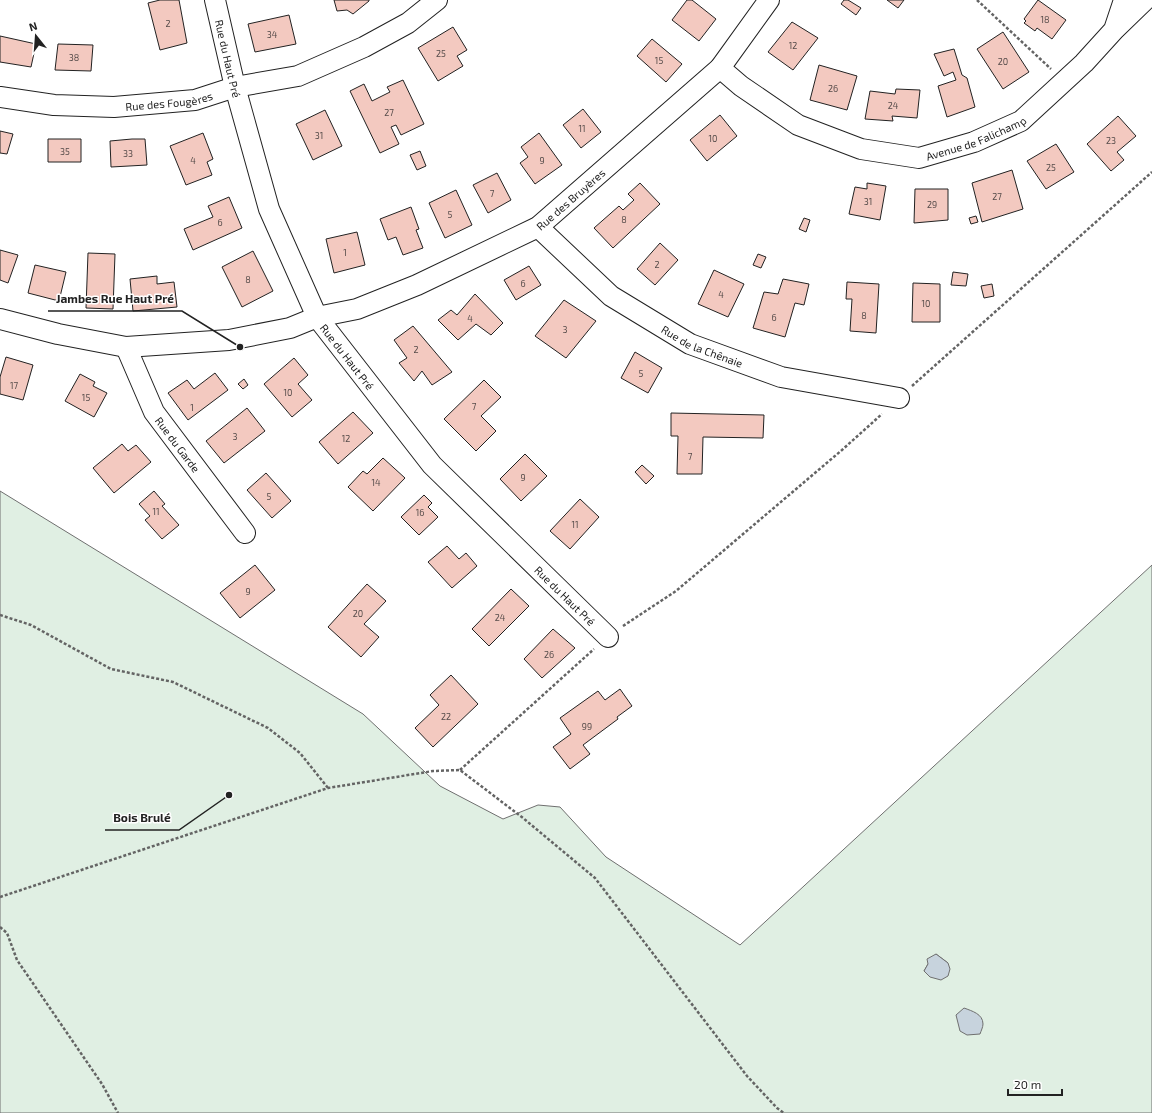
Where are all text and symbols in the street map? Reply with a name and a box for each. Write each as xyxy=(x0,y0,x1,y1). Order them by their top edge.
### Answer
house number: 18 xyxy=(1040,14,1050,25)
north arrow xyxy=(16,16,56,56)
house number: 2 xyxy=(165,18,171,29)
street label: Rue du Haut Pré xyxy=(213,18,244,99)
text: N xyxy=(27,19,39,33)
house number: 34 xyxy=(267,29,278,40)
house number: 12 xyxy=(789,40,797,51)
house number: 25 xyxy=(436,48,446,59)
house number: 38 xyxy=(69,52,79,63)
house number: 15 xyxy=(655,55,663,66)
house number: 20 xyxy=(998,56,1008,67)
house number: 26 xyxy=(828,83,838,94)
street label: Rue des Fougères xyxy=(125,88,215,112)
house number: 24 xyxy=(888,100,899,111)
house number: 27 xyxy=(384,107,394,118)
street label: Avenue de Falichamp xyxy=(924,113,1029,162)
house number: 11 xyxy=(578,123,586,134)
house number: 31 xyxy=(315,130,323,141)
house number: 10 xyxy=(708,133,718,144)
house number: 23 xyxy=(1106,135,1116,146)
house number: 35 xyxy=(60,146,70,157)
house number: 33 xyxy=(123,148,133,159)
house number: 4 xyxy=(190,155,196,166)
house number: 9 xyxy=(539,155,545,166)
house number: 25 xyxy=(1046,162,1056,173)
street label: Rue des Bruyères xyxy=(533,165,607,232)
house number: 7 xyxy=(490,188,495,199)
house number: 27 xyxy=(992,191,1002,202)
house number: 31 xyxy=(864,196,872,207)
house number: 29 xyxy=(927,199,937,210)
house number: 5 xyxy=(448,209,453,220)
house number: 8 xyxy=(621,214,627,225)
house number: 6 xyxy=(217,217,223,228)
house number: 1 xyxy=(343,247,347,258)
house number: 2 xyxy=(654,259,660,270)
house number: 8 xyxy=(245,274,251,285)
house number: 6 xyxy=(520,278,526,289)
callout: Jambes Rue Haut Pré xyxy=(48,287,182,311)
house number: 4 xyxy=(718,289,724,300)
text: Jambes Rue Haut Pré xyxy=(56,291,174,305)
house number: 10 xyxy=(921,298,931,309)
house number: 8 xyxy=(861,310,867,321)
house number: 6 xyxy=(771,312,777,323)
house number: 4 xyxy=(467,313,473,324)
street label: Rue du Haut Pré xyxy=(318,321,377,392)
street label: Rue de la Chênaie xyxy=(660,322,745,369)
house number: 3 xyxy=(562,324,568,335)
house number: 2 xyxy=(413,344,419,355)
house number: 5 xyxy=(639,368,644,379)
house number: 17 xyxy=(10,380,18,391)
house number: 10 xyxy=(283,387,293,398)
house number: 15 xyxy=(82,392,90,403)
house number: 7 xyxy=(472,401,477,412)
house number: 1 xyxy=(190,402,194,413)
street label: Rue du Garde xyxy=(153,414,203,475)
house number: 3 xyxy=(232,431,238,442)
house number: 12 xyxy=(342,433,350,444)
house number: 7 xyxy=(688,451,693,462)
house number: 9 xyxy=(520,472,526,483)
house number: 14 xyxy=(371,477,381,488)
house number: 5 xyxy=(267,491,272,502)
house number: 11 xyxy=(152,506,160,517)
house number: 16 xyxy=(416,507,424,518)
house number: 11 xyxy=(571,519,579,530)
street label: Rue du Haut Pré xyxy=(532,563,598,628)
house number: 9 xyxy=(245,586,251,597)
house number: 20 xyxy=(353,608,363,619)
house number: 24 xyxy=(495,612,506,623)
house number: 26 xyxy=(544,649,554,660)
house number: 22 xyxy=(441,711,451,722)
house number: 99 xyxy=(582,721,592,732)
callout: Bois Brulé xyxy=(105,806,179,830)
text: Bois Brulé xyxy=(113,810,171,824)
scale bar xyxy=(1008,1071,1062,1097)
text: 20 m xyxy=(1014,1077,1041,1091)

